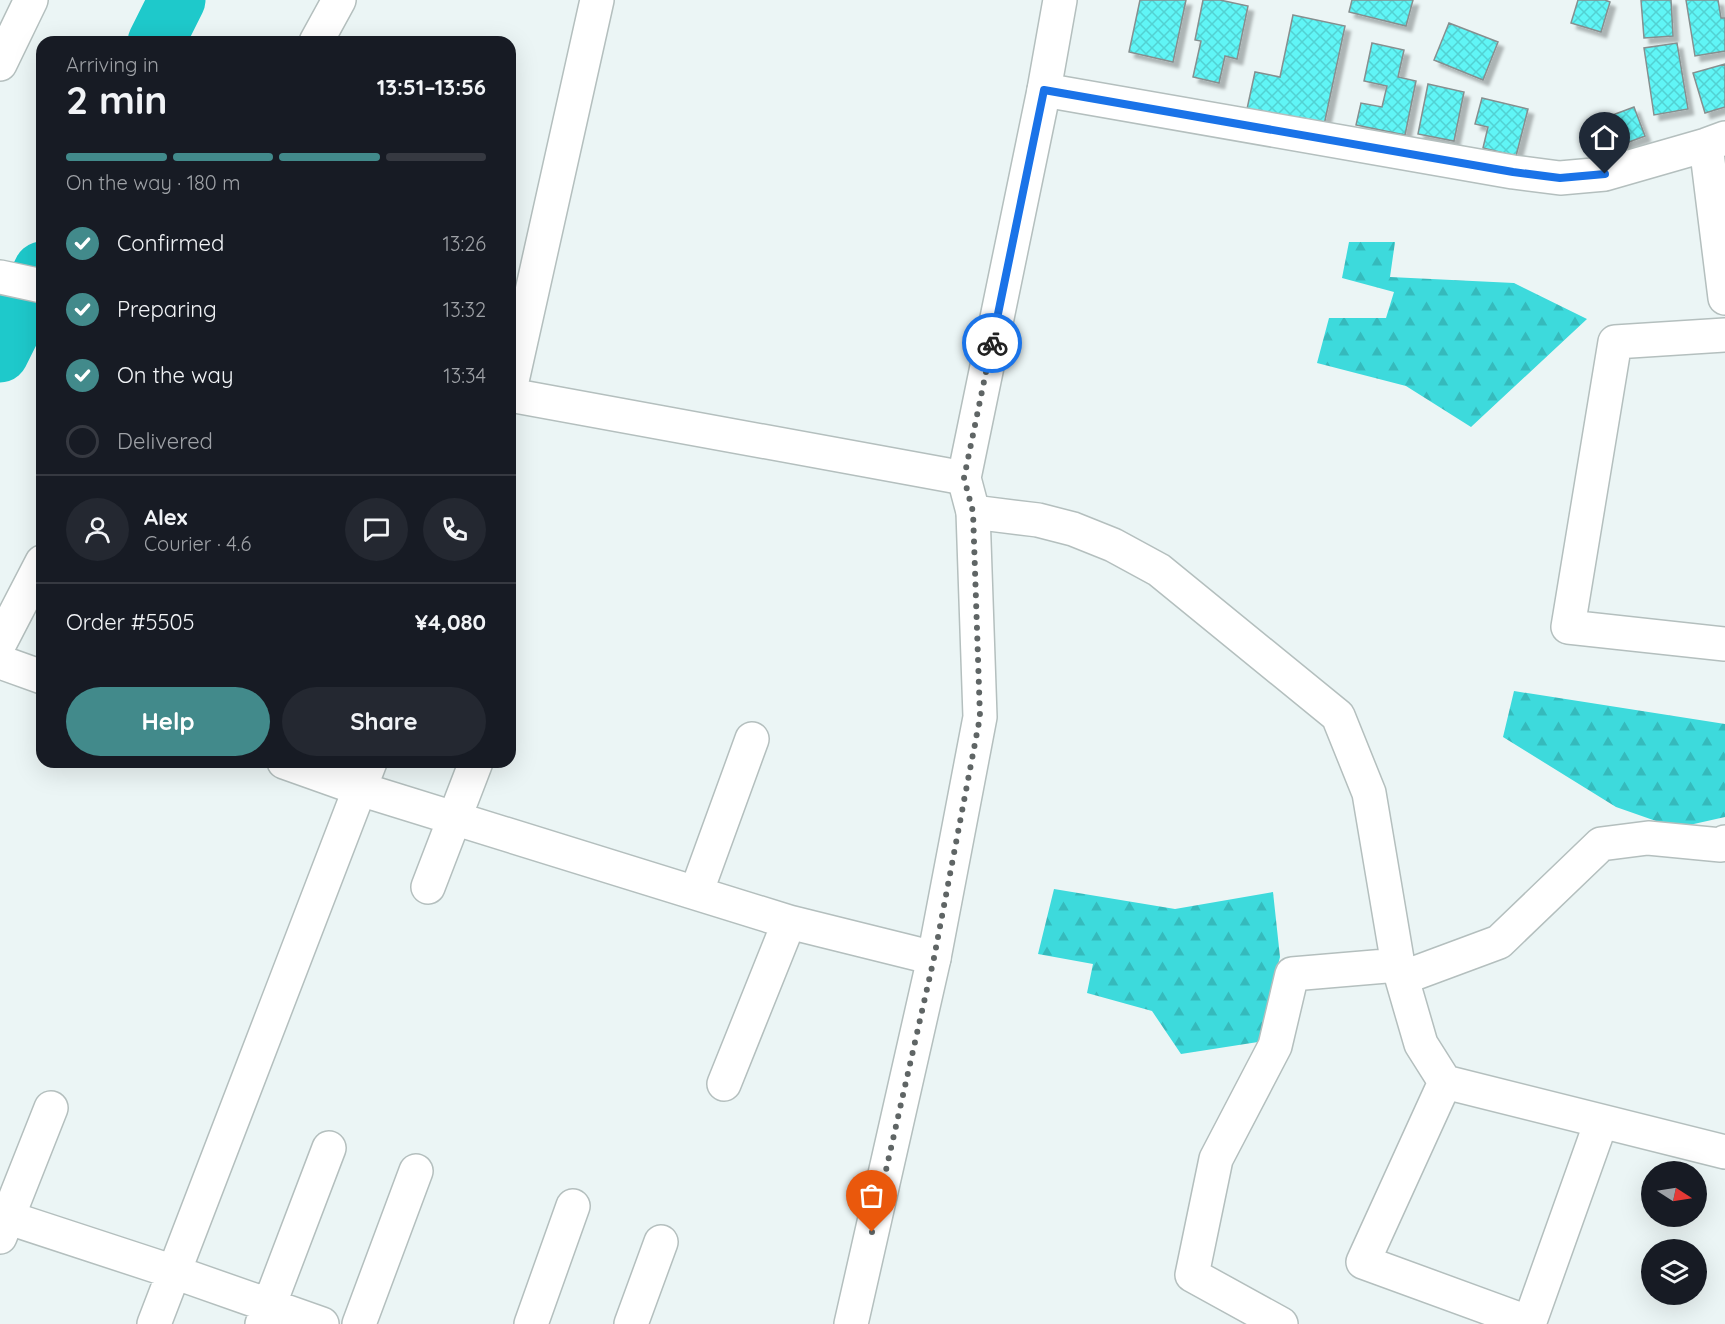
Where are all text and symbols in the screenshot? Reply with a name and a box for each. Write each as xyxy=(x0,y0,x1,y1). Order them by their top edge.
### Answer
text: Arriving in xyxy=(66,52,159,77)
text: 13:51–13:56 xyxy=(377,73,486,101)
text: 2 min xyxy=(66,75,168,124)
pin xyxy=(1579,112,1630,174)
icon: home xyxy=(1588,121,1621,154)
text: On the way · 180 m xyxy=(66,170,240,195)
icon: check xyxy=(66,227,99,260)
text: Confirmed xyxy=(117,229,224,257)
text: 13:26 xyxy=(443,231,486,256)
icon: check xyxy=(66,293,99,326)
text: Preparing xyxy=(117,295,217,323)
text: 13:32 xyxy=(443,297,486,322)
courier xyxy=(962,313,1022,373)
icon: bike xyxy=(976,327,1009,360)
icon: check xyxy=(66,359,99,392)
text: On the way xyxy=(117,361,233,389)
text: 13:34 xyxy=(443,363,486,388)
text: Delivered xyxy=(117,427,213,455)
button: person xyxy=(66,498,129,561)
button: chat xyxy=(345,498,408,561)
button: phone xyxy=(423,498,486,561)
text: Alex xyxy=(144,503,187,531)
text: Courier · 4.6 xyxy=(144,531,251,556)
text: Order #5505 xyxy=(66,608,195,636)
text: ¥4,080 xyxy=(415,608,486,636)
button: Help xyxy=(66,687,270,756)
button: Share xyxy=(282,687,486,756)
north arrow xyxy=(1641,1161,1707,1227)
map controls xyxy=(1641,1161,1707,1305)
pin xyxy=(846,1170,897,1232)
icon: bag xyxy=(855,1179,888,1212)
button: layers xyxy=(1641,1239,1707,1305)

